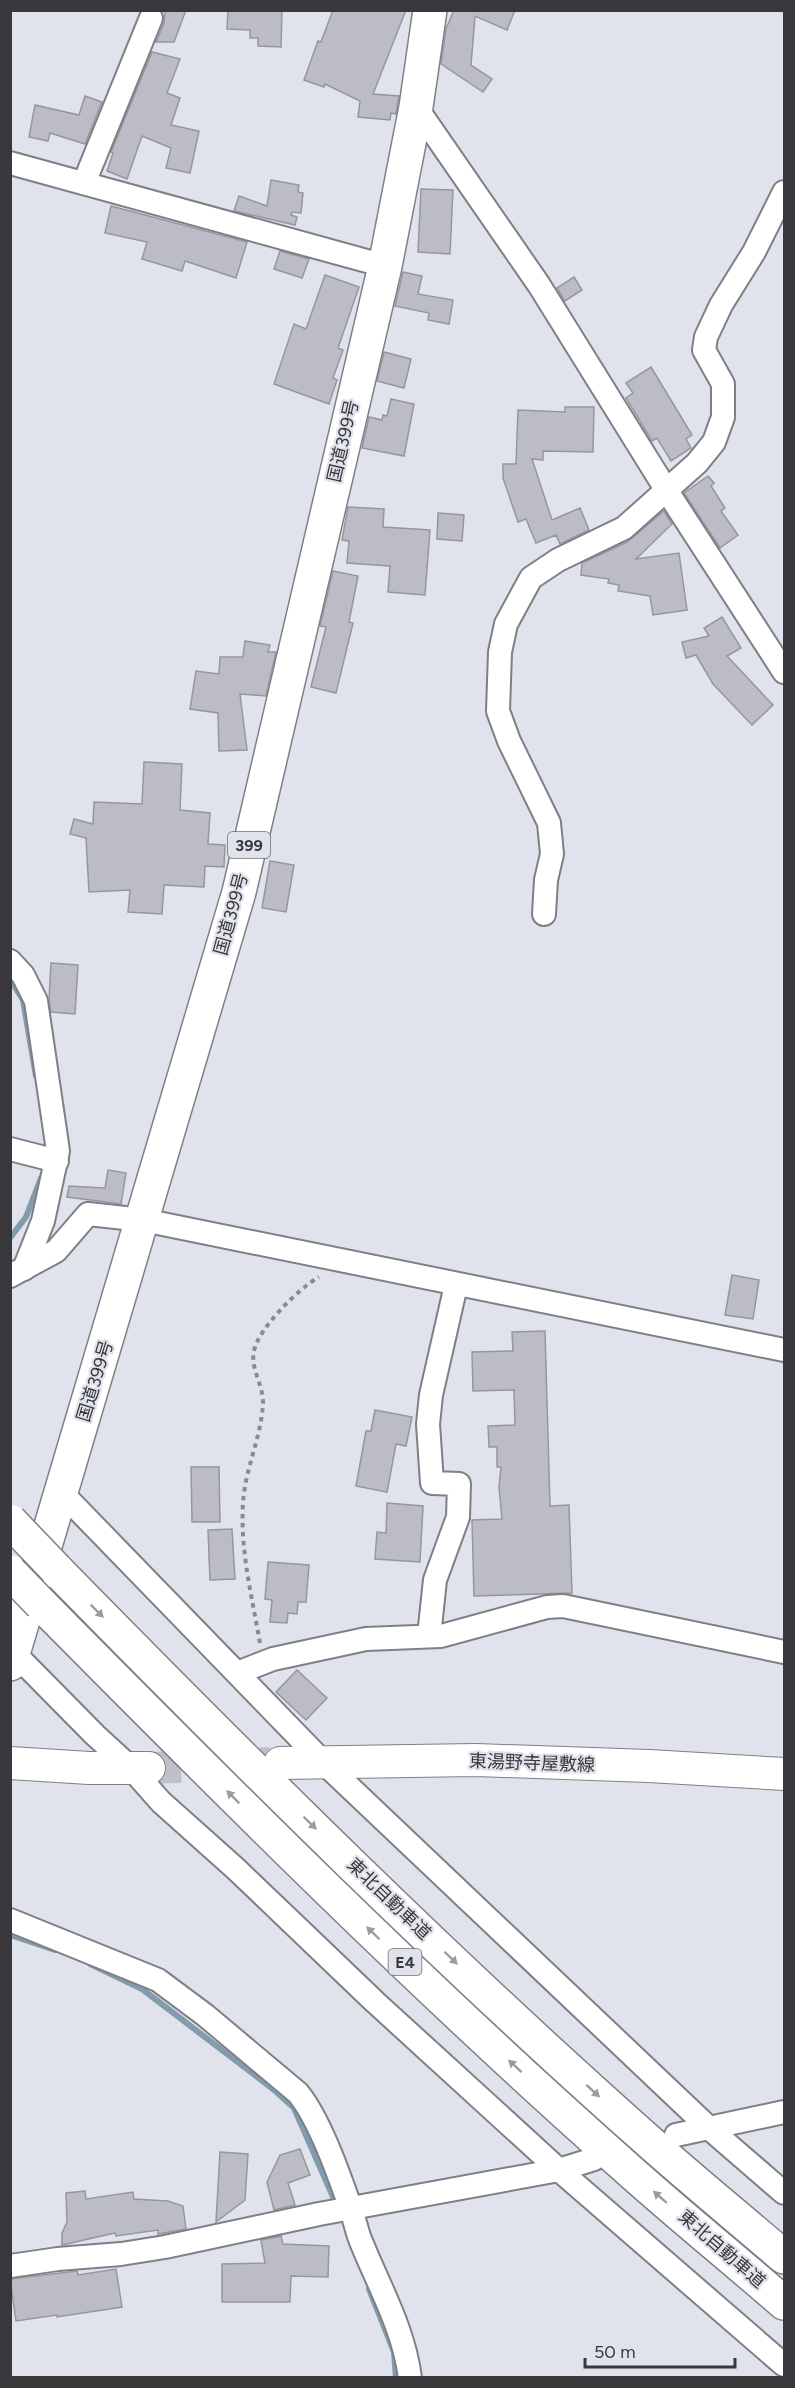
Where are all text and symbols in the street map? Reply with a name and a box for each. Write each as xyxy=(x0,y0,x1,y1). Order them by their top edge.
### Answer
street label: 国道399号 xyxy=(323,398,363,484)
road number: 399 xyxy=(228,832,270,858)
street label: 国道399号 xyxy=(209,871,253,957)
street label: 国道399号 xyxy=(72,1338,118,1424)
one-way arrow xyxy=(90,1604,104,1619)
street label: 東湯野寺屋敷線 xyxy=(469,1750,595,1776)
one-way arrow xyxy=(226,1790,241,1804)
one-way arrow xyxy=(302,1816,317,1830)
street label: 東北自動車道 xyxy=(343,1854,435,1944)
one-way arrow xyxy=(367,1926,381,1940)
road number: E4 xyxy=(388,1949,422,1975)
one-way arrow xyxy=(443,1950,457,1964)
one-way arrow xyxy=(509,2060,523,2074)
one-way arrow xyxy=(586,2083,600,2097)
one-way arrow xyxy=(653,2191,668,2204)
street label: 東北自動車道 xyxy=(674,2205,770,2293)
scale bar xyxy=(585,2331,735,2369)
text: 50 m xyxy=(594,2341,636,2363)

